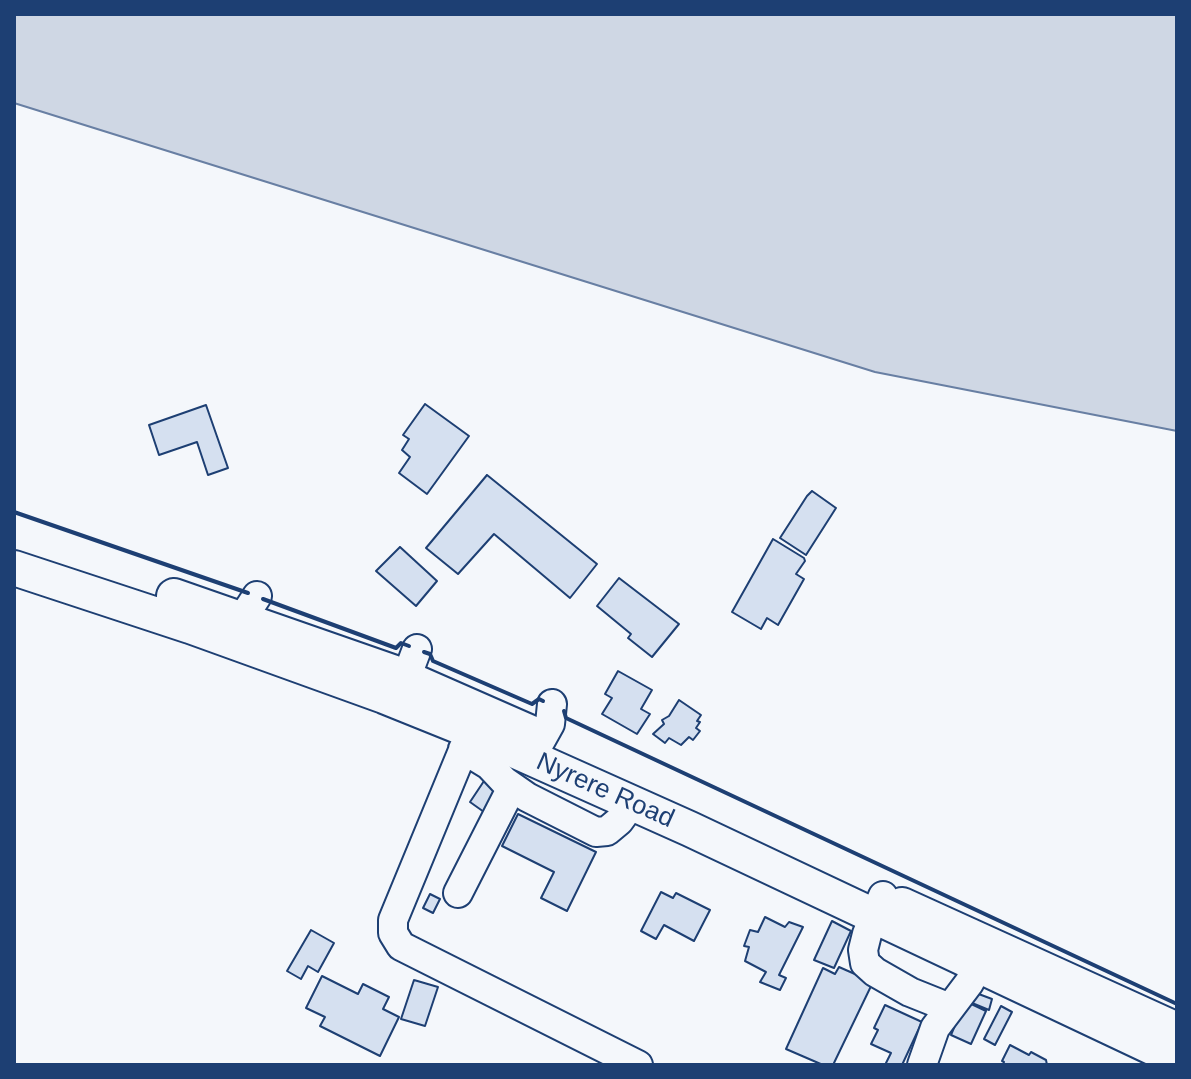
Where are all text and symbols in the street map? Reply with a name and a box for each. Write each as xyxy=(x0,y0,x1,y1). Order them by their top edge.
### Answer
street label: Nyrere Road xyxy=(531,747,679,835)

